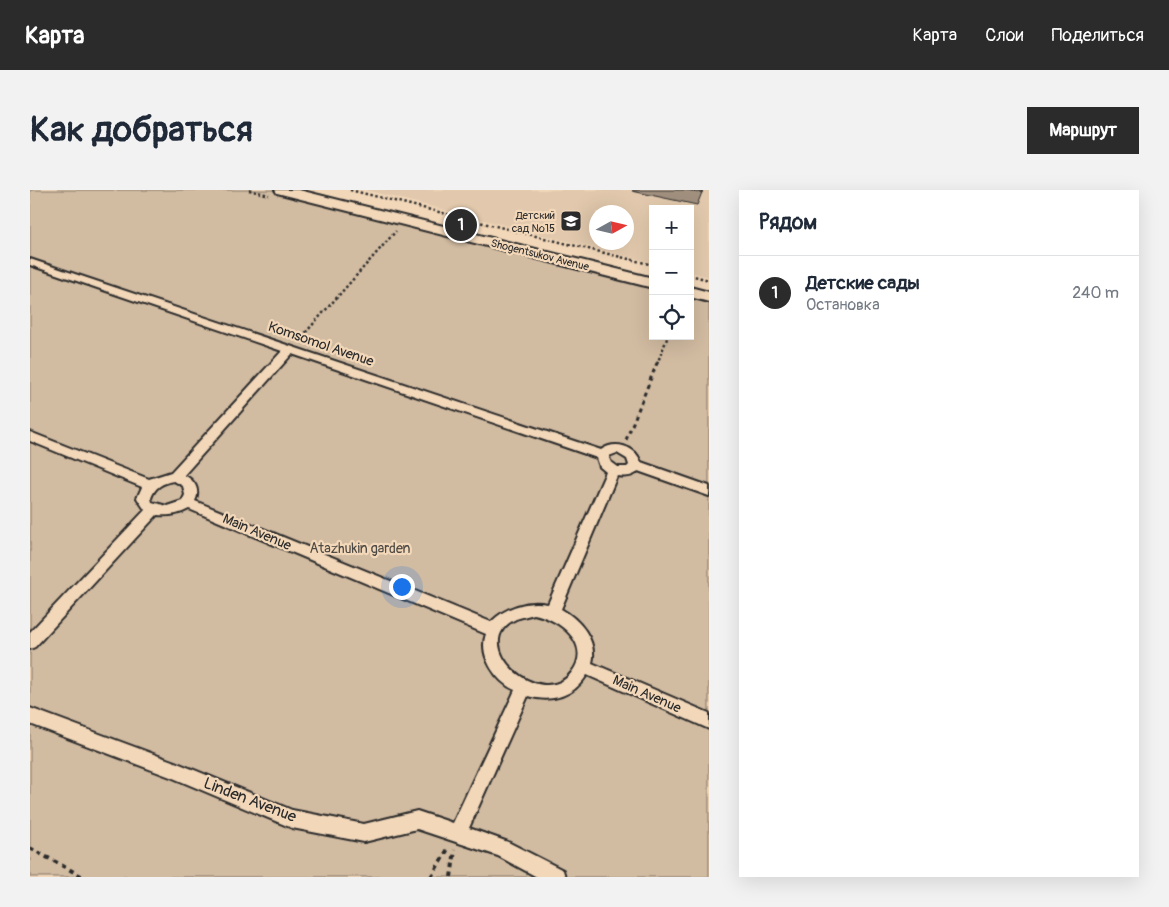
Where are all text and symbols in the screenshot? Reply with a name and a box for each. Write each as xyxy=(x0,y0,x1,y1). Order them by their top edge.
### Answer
text: Карта xyxy=(25,21,84,50)
text: Карта xyxy=(913,24,957,47)
text: Слои xyxy=(985,24,1023,47)
text: Поделиться xyxy=(1051,24,1144,47)
button: Маршрут xyxy=(1027,107,1139,154)
text: Как добраться xyxy=(30,108,253,152)
north arrow xyxy=(589,205,634,250)
map controls xyxy=(649,205,694,340)
button: + xyxy=(649,205,694,250)
pin: 1 xyxy=(445,206,477,244)
place label: Детский сад №15 xyxy=(512,209,555,235)
school or university icon: Детский сад №15 xyxy=(559,209,583,233)
text: Рядом xyxy=(759,209,817,236)
street label: Shogentsukov Avenue xyxy=(490,237,591,274)
button: − xyxy=(649,250,694,295)
text: Детские сады xyxy=(806,271,920,295)
text: 1 xyxy=(772,283,778,303)
text: 240 m xyxy=(1072,283,1119,303)
button: locate xyxy=(649,295,694,340)
text: Остановка xyxy=(806,295,880,315)
street label: Komsomol Avenue xyxy=(266,318,376,370)
street label: Main Avenue xyxy=(220,510,294,554)
park label: Atazhukin garden xyxy=(309,540,411,557)
your location xyxy=(389,574,415,600)
street label: Main Avenue xyxy=(610,671,684,717)
street label: Linden Avenue xyxy=(201,773,299,827)

